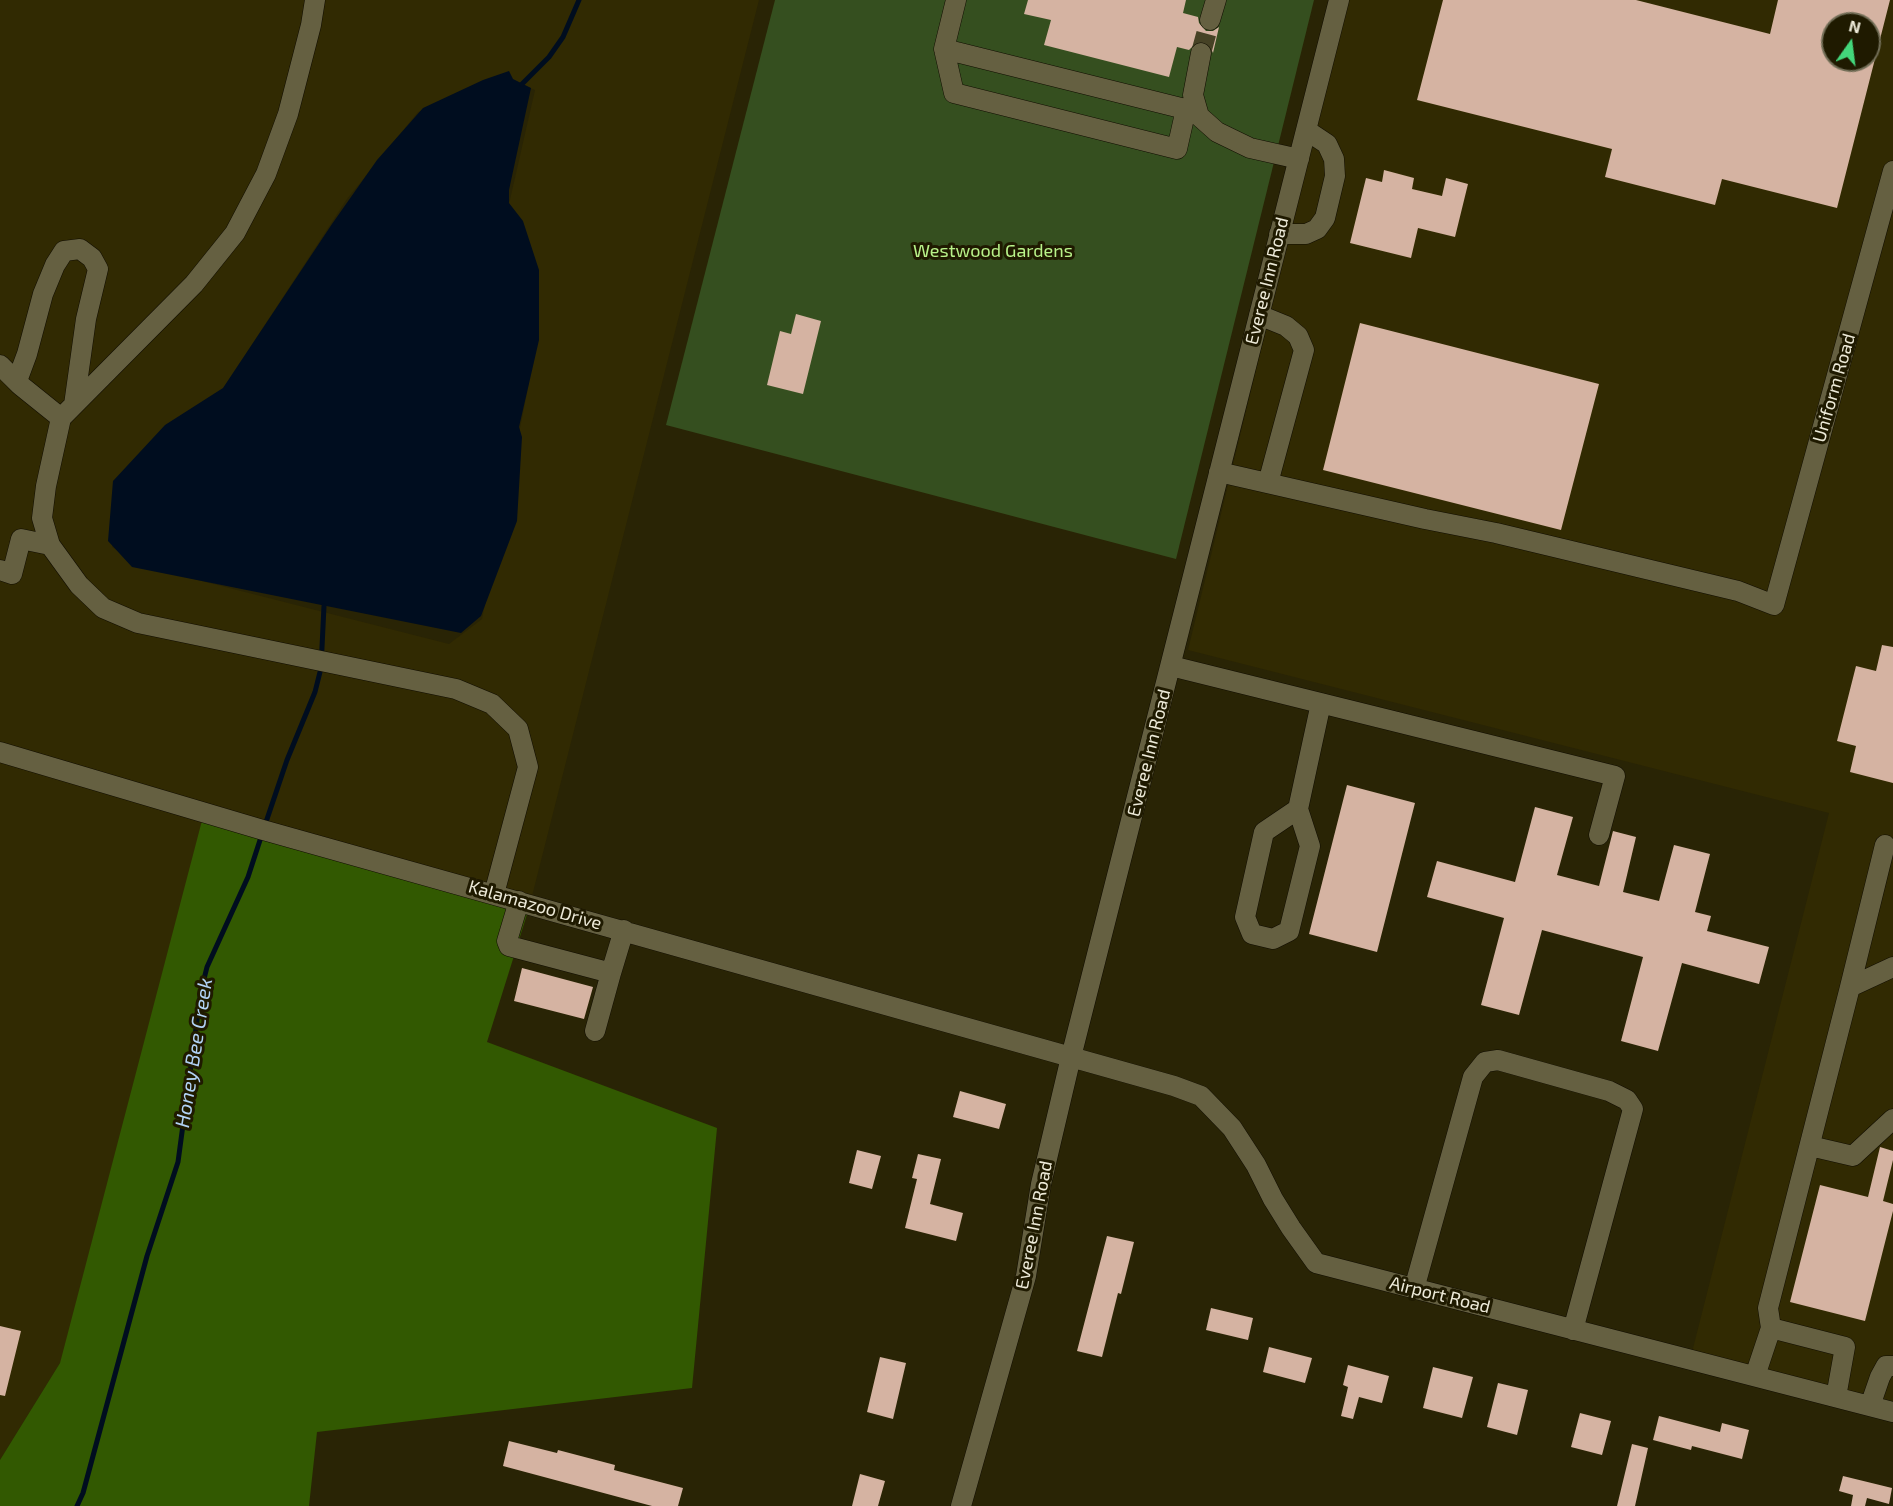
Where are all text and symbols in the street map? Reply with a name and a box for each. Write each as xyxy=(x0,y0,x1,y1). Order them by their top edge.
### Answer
north arrow xyxy=(1821,12,1881,72)
text: N xyxy=(1847,15,1863,37)
street label: Everee Inn Road xyxy=(1241,215,1293,347)
park label: Westwood Gardens xyxy=(913,240,1073,262)
street label: Uniform Road xyxy=(1808,331,1860,445)
street label: Everee Inn Road xyxy=(1123,687,1175,819)
street label: Kalamazoo Drive xyxy=(466,876,604,934)
water label: Honey Bee Creek xyxy=(170,976,218,1130)
street label: Everee Inn Road xyxy=(1011,1159,1057,1291)
street label: Airport Road xyxy=(1387,1272,1493,1318)

